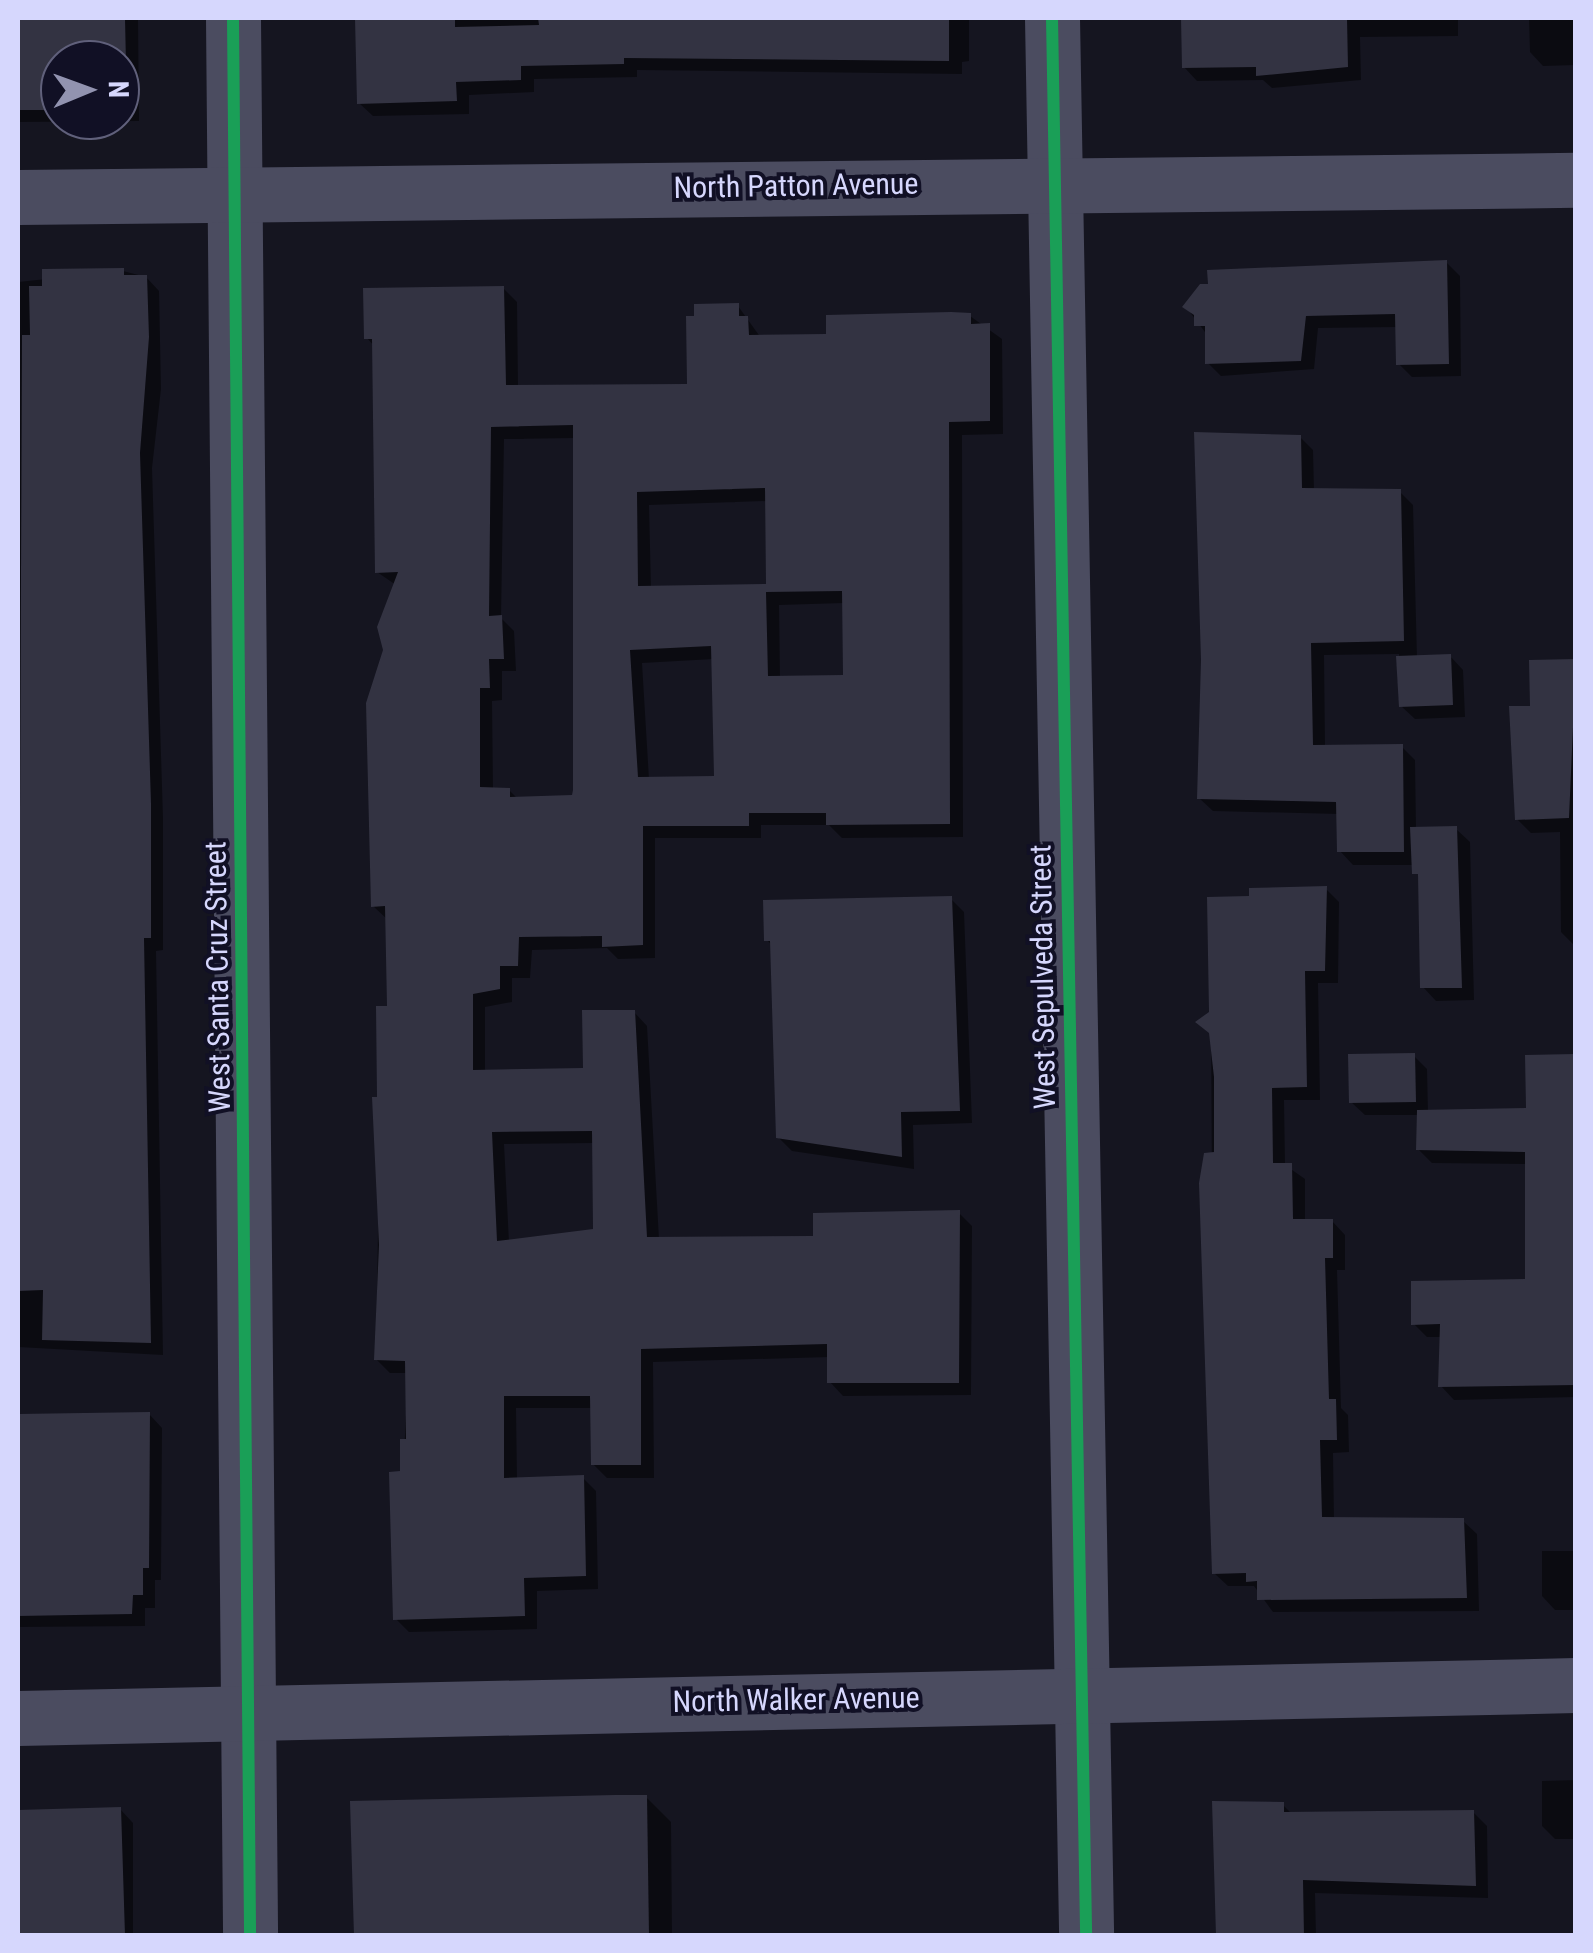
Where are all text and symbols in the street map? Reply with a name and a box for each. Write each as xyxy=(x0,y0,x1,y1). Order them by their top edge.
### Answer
north arrow xyxy=(40,40,140,140)
text: N xyxy=(102,81,135,98)
street label: North Patton Avenue xyxy=(673,166,919,206)
street label: West Santa Cruz Street xyxy=(198,841,238,1113)
street label: West Sepulveda Street xyxy=(1023,844,1063,1110)
street label: North Walker Avenue xyxy=(672,1680,920,1720)

